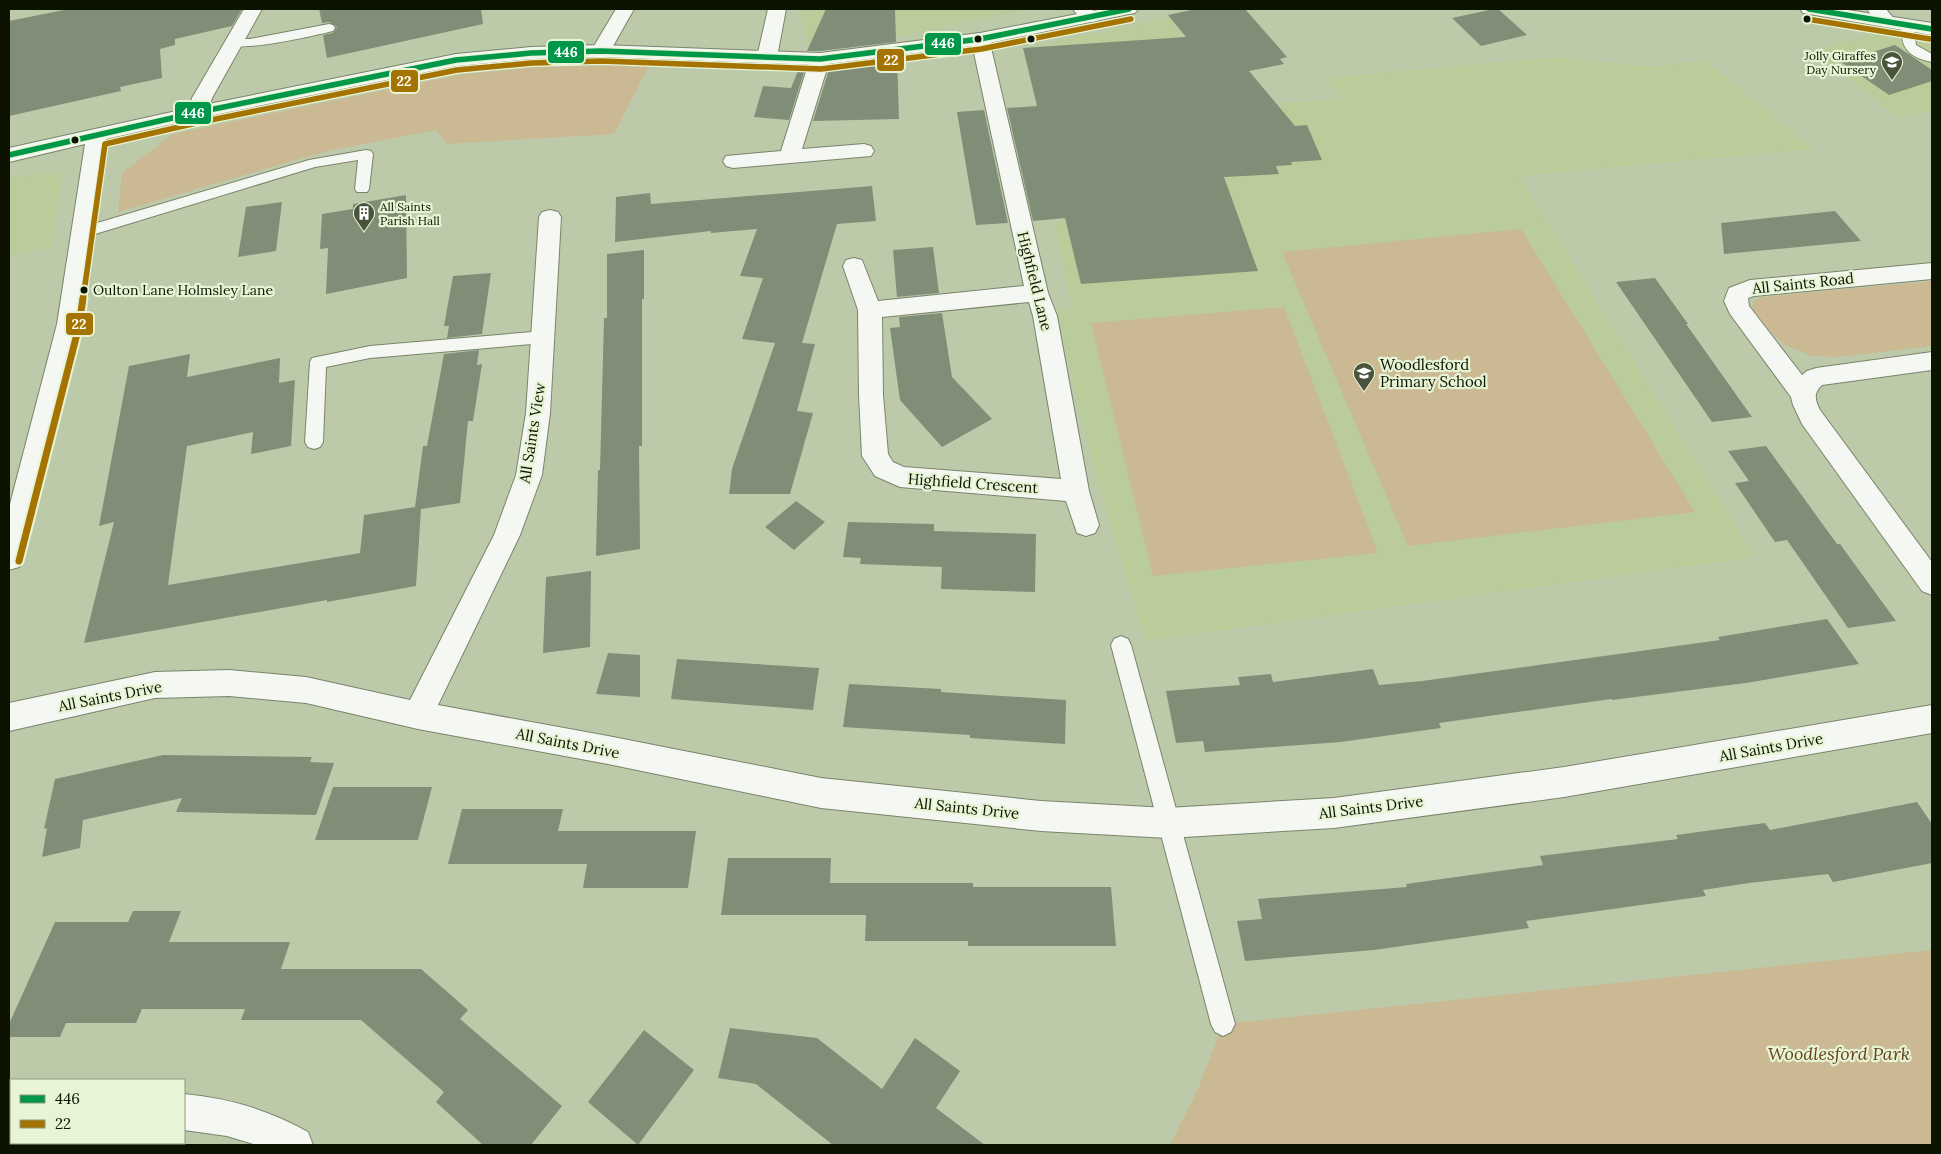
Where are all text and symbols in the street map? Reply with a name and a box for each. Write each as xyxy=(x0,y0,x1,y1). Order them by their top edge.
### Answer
unlabelled marker xyxy=(1802,14,1812,24)
line badge: 446 xyxy=(924,32,962,56)
text: 446 xyxy=(931,34,955,52)
unlabelled marker xyxy=(973,34,983,44)
unlabelled marker xyxy=(1026,34,1036,44)
line badge: 446 xyxy=(547,40,585,64)
text: 446 xyxy=(554,43,578,61)
line badge: 22 xyxy=(876,48,905,72)
place label: Jolly Giraffes Day Nursery xyxy=(1804,48,1877,77)
school or university icon: Jolly Giraffes Day Nursery xyxy=(1880,50,1904,81)
text: 22 xyxy=(884,51,898,69)
line badge: 22 xyxy=(390,69,419,93)
text: 22 xyxy=(397,72,411,90)
line badge: 446 xyxy=(174,101,212,125)
text: 446 xyxy=(181,104,205,122)
unlabelled marker xyxy=(70,135,80,145)
place label: All Saints Parish Hall xyxy=(379,199,440,228)
building icon: All Saints Parish Hall xyxy=(352,201,376,232)
street label: Highfield Lane xyxy=(1013,229,1057,333)
street label: All Saints Road xyxy=(1750,268,1855,298)
place label: Oulton Lane Holmsley Lane xyxy=(93,281,274,299)
marker: Oulton Lane Holmsley Lane xyxy=(79,285,89,295)
line badge: 22 xyxy=(65,312,94,336)
text: 22 xyxy=(72,315,86,333)
place label: Woodlesford Primary School xyxy=(1380,355,1487,391)
school or university icon: Woodlesford Primary School xyxy=(1352,361,1376,392)
street label: All Saints View xyxy=(515,381,549,486)
street label: Highfield Crescent xyxy=(907,469,1039,497)
street label: All Saints Drive xyxy=(56,677,163,716)
street label: All Saints Drive xyxy=(514,723,621,762)
street label: All Saints Drive xyxy=(1717,729,1824,766)
street label: All Saints Drive xyxy=(1317,791,1424,823)
street label: All Saints Drive xyxy=(913,793,1020,823)
park label: Woodlesford Park xyxy=(1768,1042,1910,1065)
legend xyxy=(10,1079,185,1144)
text: 446 xyxy=(55,1089,80,1108)
text: 22 xyxy=(55,1114,71,1133)

